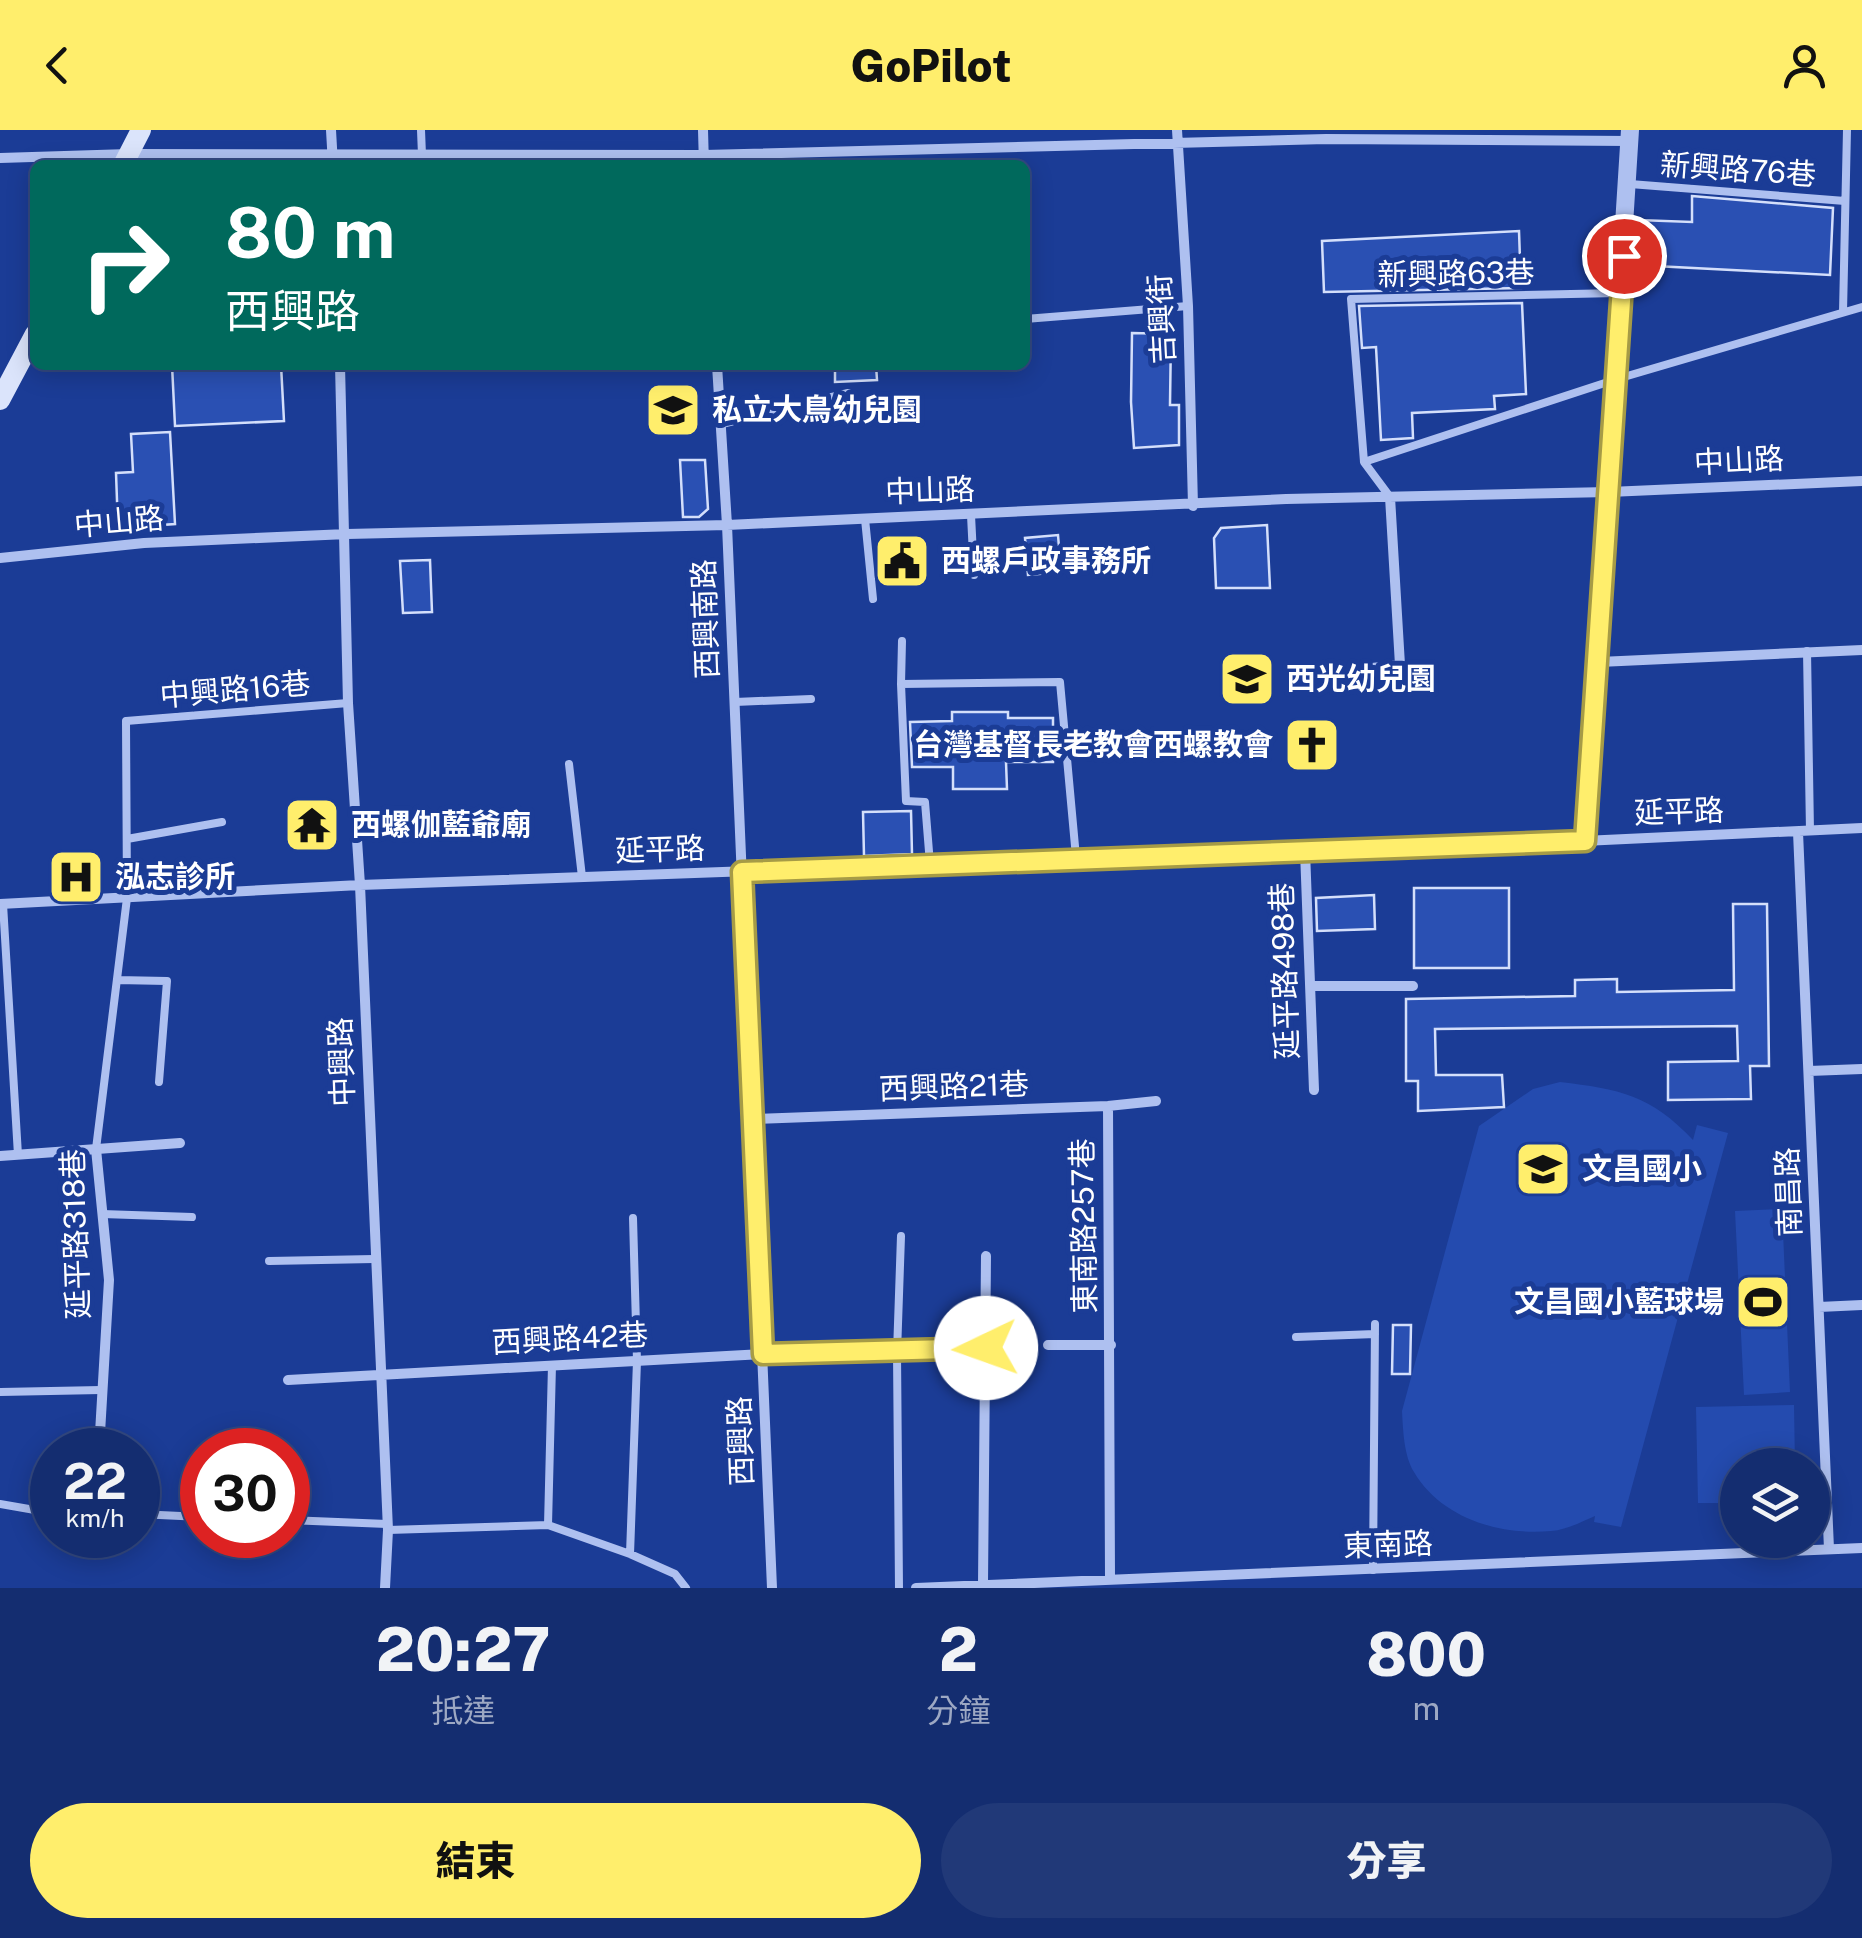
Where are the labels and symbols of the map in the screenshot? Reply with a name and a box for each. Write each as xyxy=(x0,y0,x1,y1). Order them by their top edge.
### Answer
street label: 新興路76巷 xyxy=(1659,146,1817,192)
pin xyxy=(1582,214,1667,299)
street label: 新興路63巷 xyxy=(1377,254,1535,292)
street label: 吉興街 xyxy=(1141,273,1181,365)
school or university icon: 私立大鳥幼兒園 xyxy=(643,380,703,440)
place label: 私立大鳥幼兒園 xyxy=(712,391,922,427)
street label: 中山路 xyxy=(1693,440,1785,480)
street label: 中山路 xyxy=(884,470,976,510)
street label: 中山路 xyxy=(73,499,165,543)
public building icon: 西螺戶政事務所 xyxy=(872,531,932,591)
place label: 西螺戶政事務所 xyxy=(941,542,1151,578)
street label: 西興南路 xyxy=(685,558,725,680)
school or university icon: 西光幼兒園 xyxy=(1217,649,1277,709)
place label: 西光幼兒園 xyxy=(1286,660,1436,696)
street label: 中興路16巷 xyxy=(158,664,312,714)
church icon: 台灣基督長老教會西螺教會 xyxy=(1282,715,1342,775)
place label: 台灣基督長老教會西螺教會 xyxy=(913,726,1274,762)
street label: 延平路 xyxy=(1633,791,1725,831)
temple icon: 西螺伽藍爺廟 xyxy=(282,795,342,855)
place label: 西螺伽藍爺廟 xyxy=(351,806,531,842)
street label: 延平路 xyxy=(614,829,706,869)
hospital icon: 泓志診所 xyxy=(46,847,106,907)
place label: 泓志診所 xyxy=(115,858,235,894)
street label: 延平路498巷 xyxy=(1263,882,1305,1060)
street label: 中興路 xyxy=(321,1016,361,1108)
street label: 西興路21巷 xyxy=(878,1065,1030,1107)
street label: 東南路257巷 xyxy=(1063,1138,1103,1314)
school or university icon: 文昌國小 xyxy=(1513,1139,1573,1199)
street label: 南昌路 xyxy=(1768,1146,1808,1238)
street label: 延平路318巷 xyxy=(54,1148,96,1320)
place label: 文昌國小 xyxy=(1582,1150,1702,1186)
sports icon: 文昌國小藍球場 xyxy=(1733,1272,1793,1332)
place label: 文昌國小藍球場 xyxy=(1514,1283,1724,1319)
position arrow xyxy=(934,1296,1038,1400)
street label: 西興路42巷 xyxy=(491,1316,649,1360)
street label: 西興路 xyxy=(720,1395,760,1487)
speed limit sign: 30 xyxy=(180,1428,310,1558)
street label: 東南路 xyxy=(1342,1524,1434,1564)

